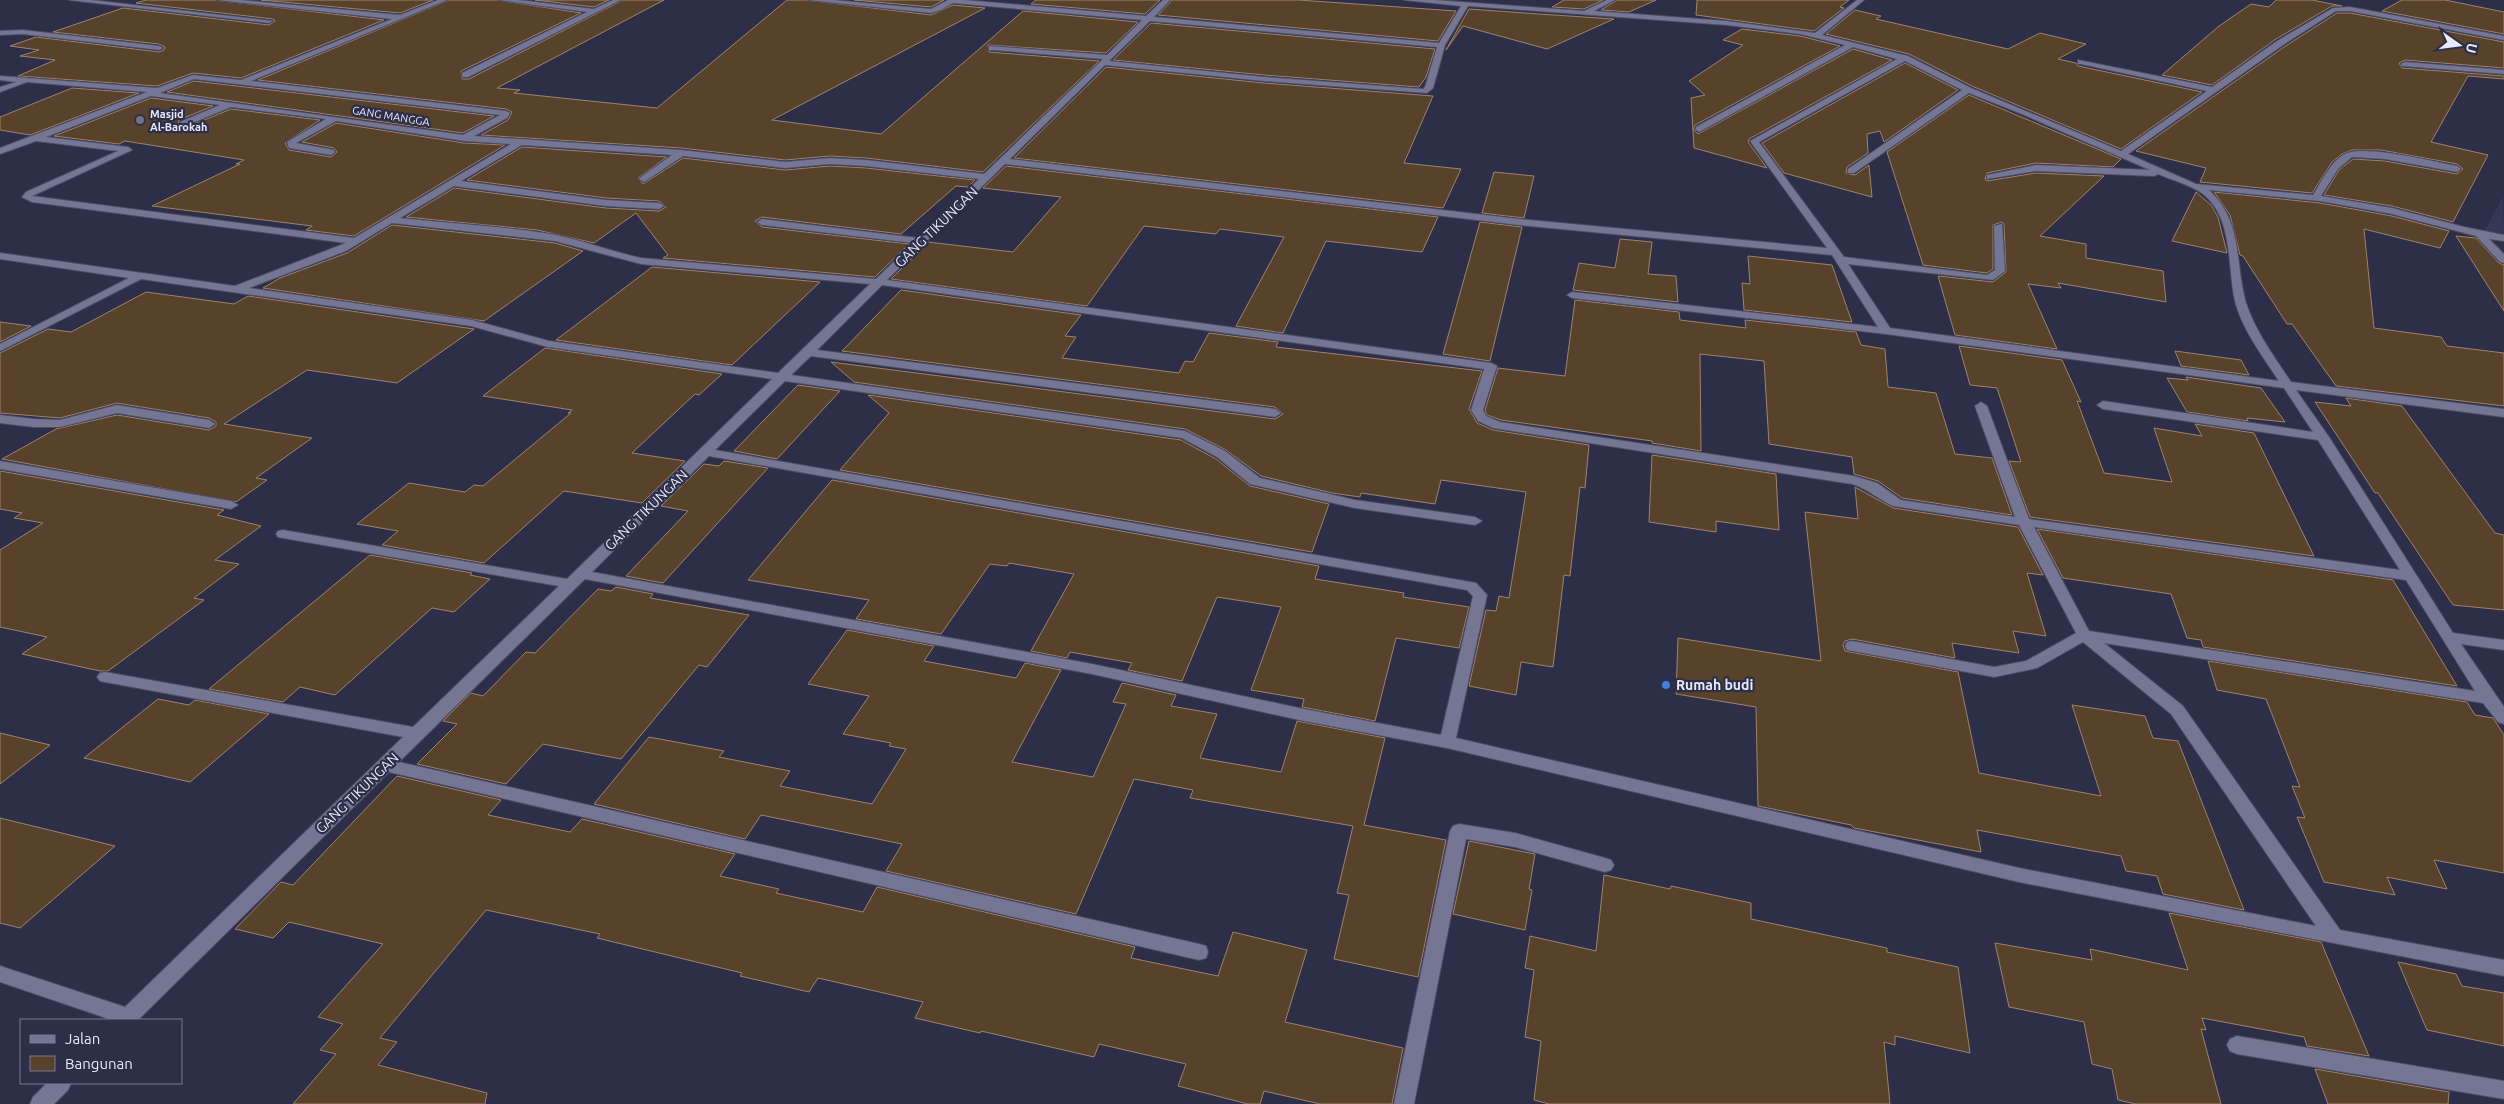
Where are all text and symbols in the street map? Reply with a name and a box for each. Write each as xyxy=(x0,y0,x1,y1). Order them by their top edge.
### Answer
north arrow xyxy=(2434,20,2484,70)
text: U xyxy=(2463,41,2481,55)
street label: GANG MANGGA xyxy=(351,104,431,128)
place label: Masjid Al-Barokah xyxy=(150,108,207,133)
marker: Masjid Al-Barokah xyxy=(134,114,146,126)
street label: GANG TIKUNGAN xyxy=(891,183,981,271)
street label: GANG TIKUNGAN xyxy=(601,466,691,554)
place label: Rumah budi xyxy=(1676,677,1753,693)
marker: Rumah budi xyxy=(1660,679,1672,691)
street label: GANG TIKUNGAN xyxy=(312,749,402,837)
legend xyxy=(20,1019,182,1084)
text: Jalan xyxy=(65,1030,100,1047)
text: Bangunan xyxy=(65,1055,133,1072)

